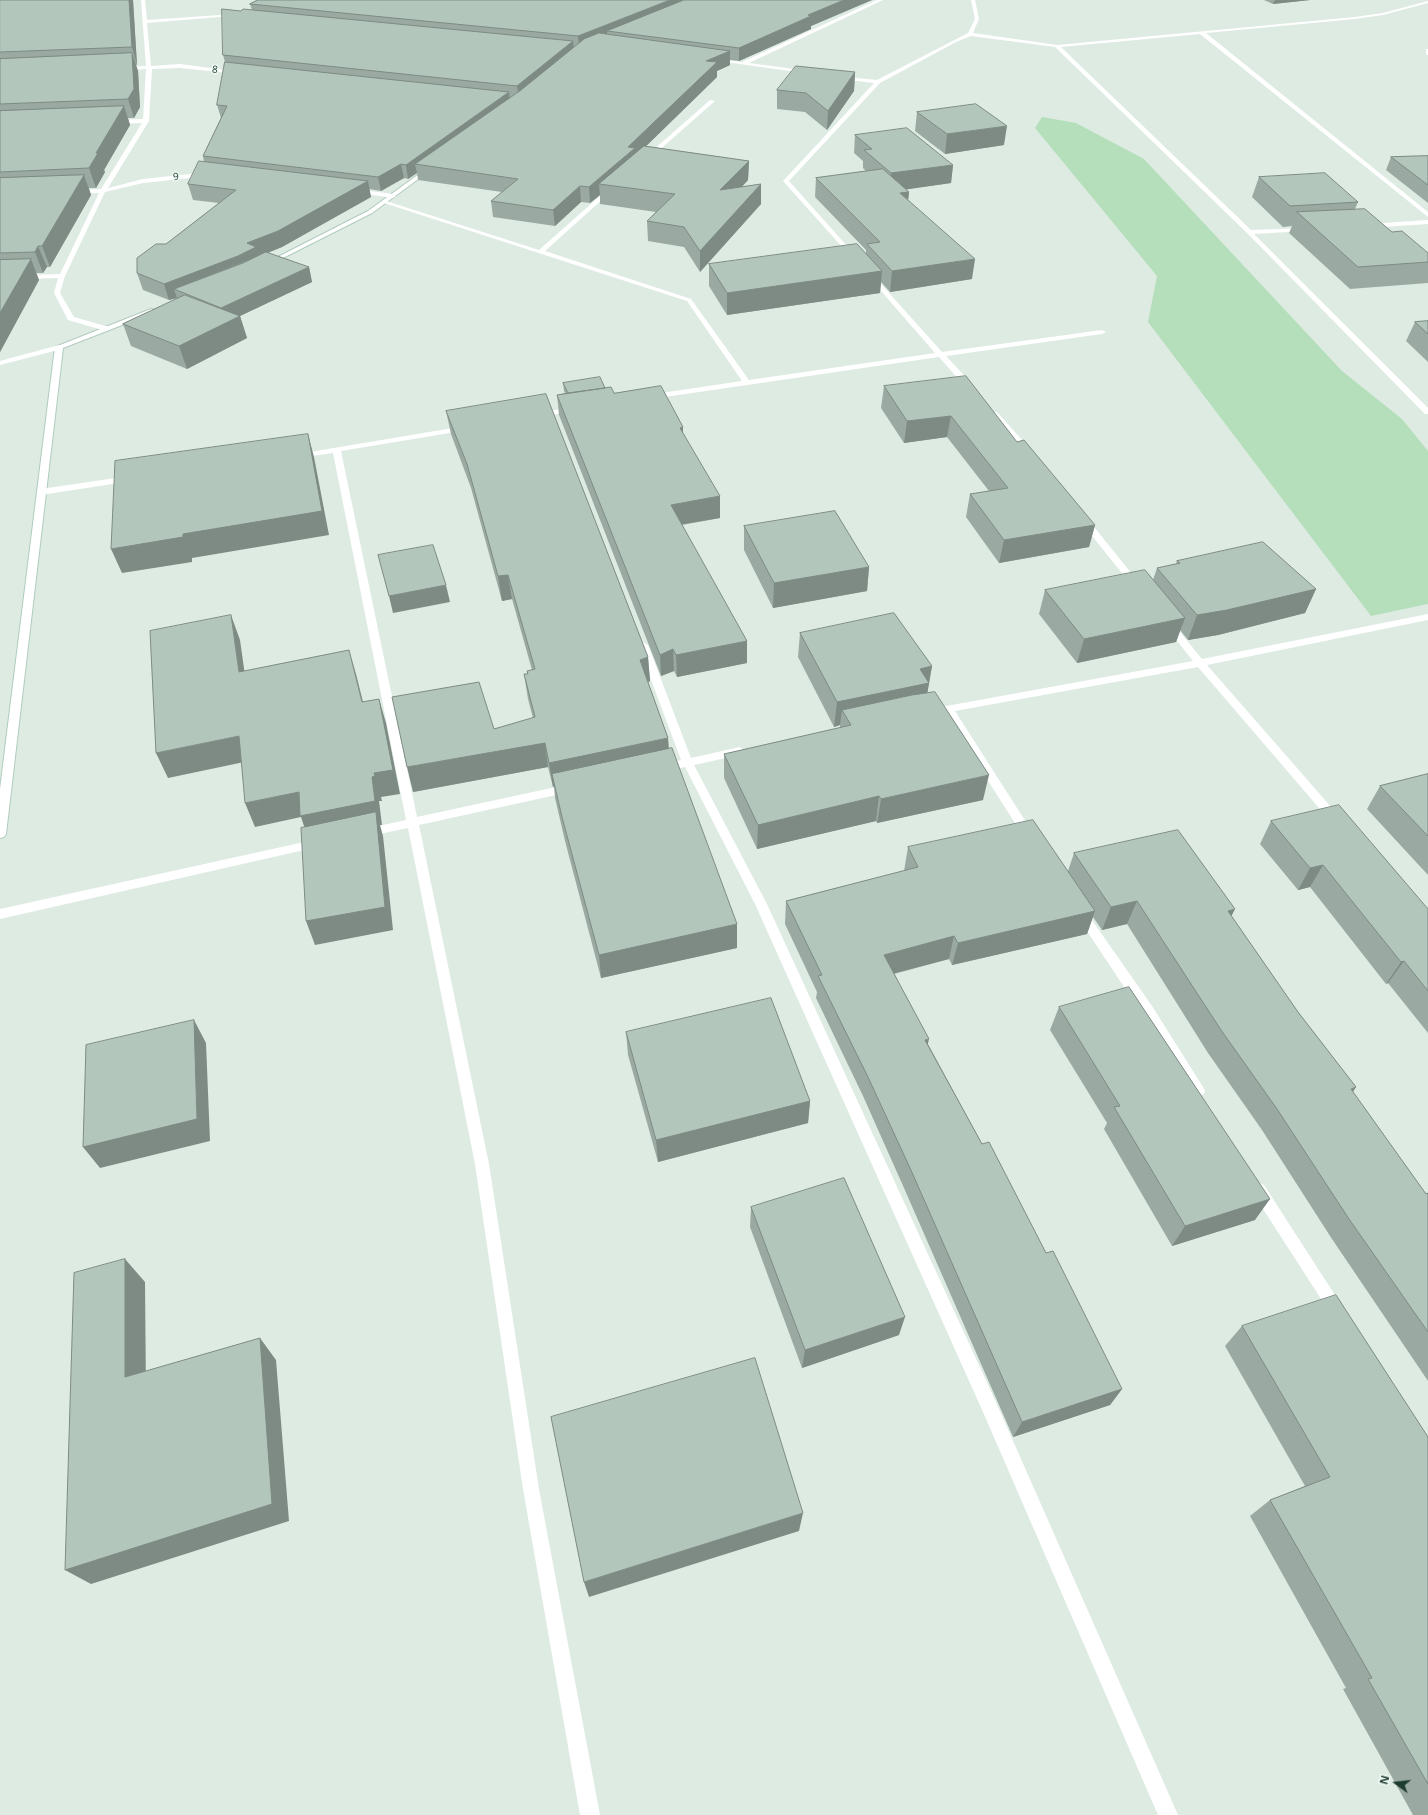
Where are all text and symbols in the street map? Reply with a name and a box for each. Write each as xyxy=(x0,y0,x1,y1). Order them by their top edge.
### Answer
street label: 8 xyxy=(212,64,218,76)
street label: 9 xyxy=(172,171,180,183)
north arrow xyxy=(1376,1763,1416,1803)
text: N xyxy=(1376,1774,1392,1786)

